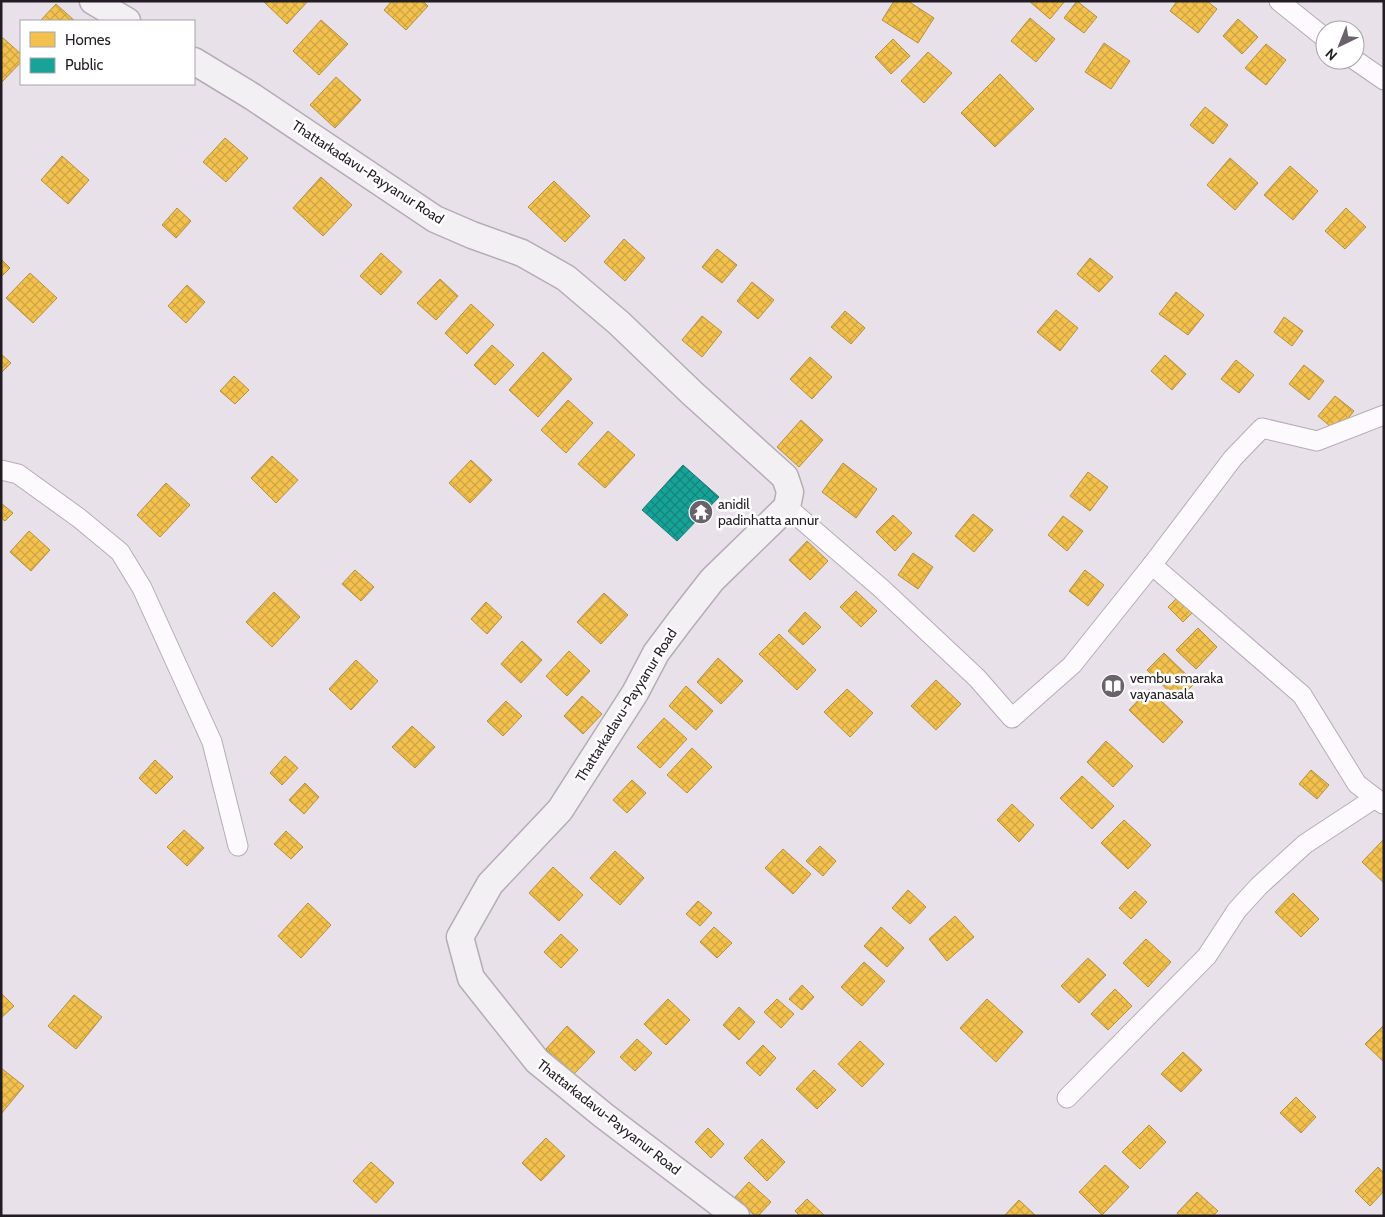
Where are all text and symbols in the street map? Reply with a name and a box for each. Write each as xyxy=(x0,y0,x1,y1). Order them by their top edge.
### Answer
legend xyxy=(20,20,195,85)
north arrow xyxy=(1315,20,1365,70)
text: Homes xyxy=(65,31,111,49)
text: N xyxy=(1321,45,1341,64)
text: Public xyxy=(65,56,103,74)
street label: Thattarkadavu-Payyanur Road xyxy=(289,116,447,228)
place label: anidil padinhatta annur xyxy=(718,495,819,529)
temple icon: anidil padinhatta annur xyxy=(688,499,714,525)
street label: Thattarkadavu-Payyanur Road xyxy=(571,625,681,785)
place label: vembu smaraka vayanasala xyxy=(1130,669,1224,703)
library icon: vembu smaraka vayanasala xyxy=(1100,673,1126,699)
street label: Thattarkadavu-Payyanur Road xyxy=(533,1055,685,1179)

